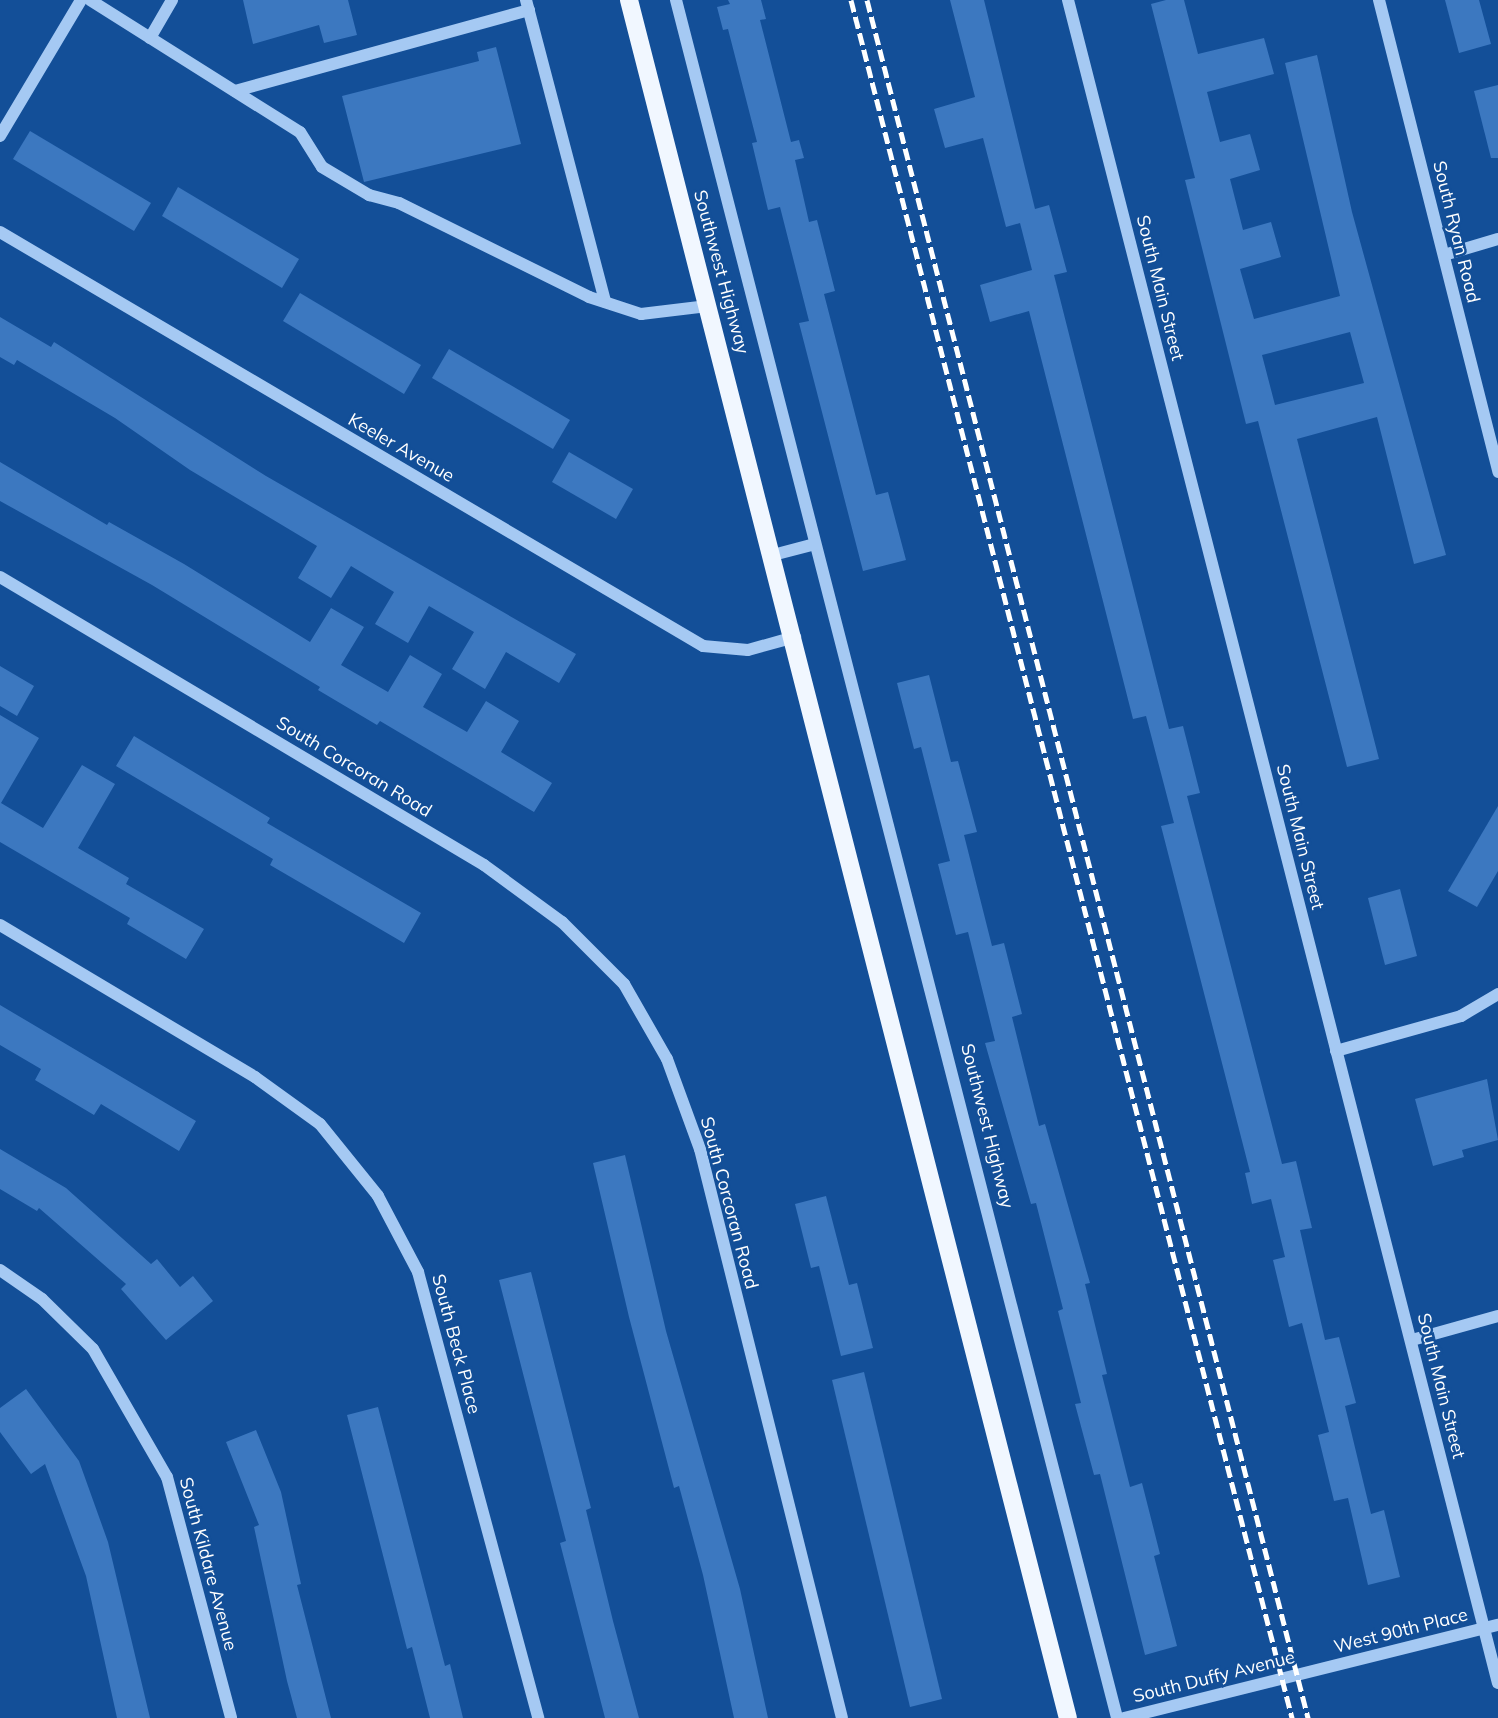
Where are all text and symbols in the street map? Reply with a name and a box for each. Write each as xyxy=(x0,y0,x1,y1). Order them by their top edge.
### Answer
street label: South Ryan Road xyxy=(1428,159,1484,305)
street label: Southwest Highway xyxy=(689,188,753,356)
street label: South Main Street xyxy=(1132,213,1188,363)
street label: Keeler Avenue xyxy=(344,409,458,487)
street label: South Corcoran Road xyxy=(272,712,436,822)
street label: South Main Street xyxy=(1272,762,1328,912)
street label: Southwest Highway xyxy=(956,1041,1018,1211)
street label: South Corcoran Road xyxy=(696,1115,762,1291)
street label: South Beck Place xyxy=(427,1272,485,1416)
street label: South Main Street xyxy=(1413,1311,1469,1461)
street label: South Kildare Avenue xyxy=(174,1475,242,1653)
street label: West 90th Place xyxy=(1332,1604,1470,1658)
street label: South Duffy Avenue xyxy=(1131,1646,1297,1708)

